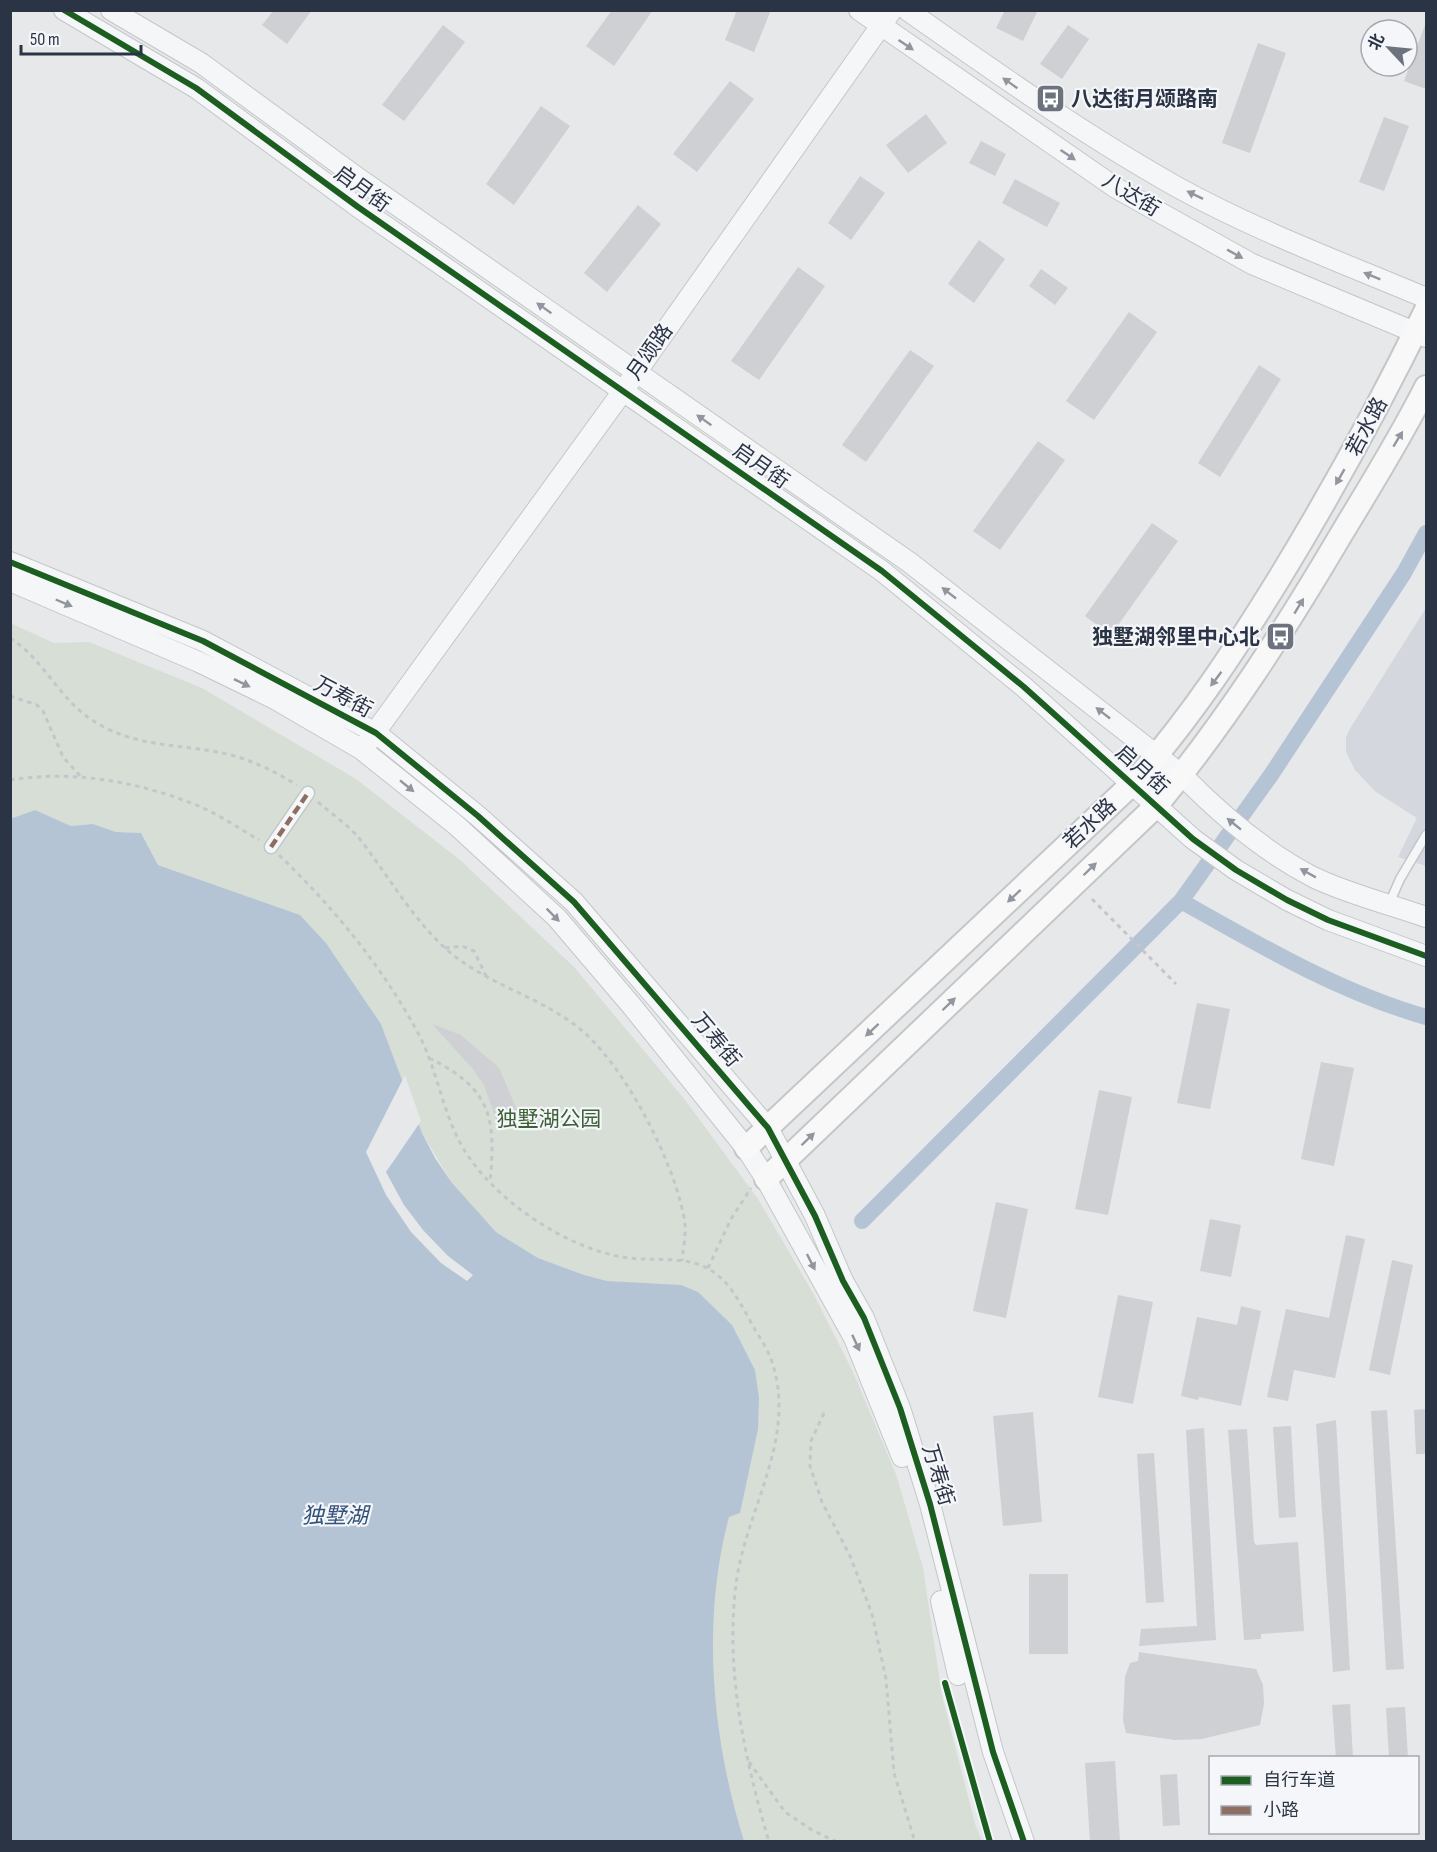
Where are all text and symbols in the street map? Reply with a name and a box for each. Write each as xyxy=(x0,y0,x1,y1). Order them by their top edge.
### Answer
scale bar xyxy=(21,18,141,56)
north arrow xyxy=(1359,18,1419,78)
text: 50 m xyxy=(30,29,60,50)
text: 北 xyxy=(1365,31,1389,53)
one-way arrow xyxy=(898,39,914,51)
one-way arrow xyxy=(1003,77,1019,89)
bus stop icon: 八达街月颂路南 xyxy=(1034,83,1066,115)
place label: 八达街月颂路南 xyxy=(1071,87,1218,112)
one-way arrow xyxy=(1059,149,1076,160)
street label: 启月街 xyxy=(329,160,395,218)
street label: 八达街 xyxy=(1098,168,1164,222)
one-way arrow xyxy=(1186,191,1203,200)
one-way arrow xyxy=(1227,249,1244,259)
one-way arrow xyxy=(1363,271,1381,281)
one-way arrow xyxy=(537,302,553,314)
street label: 月颂路 xyxy=(622,319,678,385)
street label: 若水路 xyxy=(1341,393,1393,461)
one-way arrow xyxy=(697,414,713,426)
one-way arrow xyxy=(1393,431,1404,447)
street label: 启月街 xyxy=(728,438,794,494)
one-way arrow xyxy=(1335,469,1345,486)
one-way arrow xyxy=(941,587,957,600)
one-way arrow xyxy=(1293,598,1304,614)
one-way arrow xyxy=(56,599,73,608)
bus stop icon: 独墅湖邻里中心北 xyxy=(1265,621,1297,653)
place label: 独墅湖邻里中心北 xyxy=(1092,625,1260,650)
street label: 万寿街 xyxy=(309,671,377,723)
one-way arrow xyxy=(1210,671,1222,687)
one-way arrow xyxy=(234,679,251,688)
one-way arrow xyxy=(1095,707,1111,719)
street label: 启月街 xyxy=(1110,740,1174,800)
one-way arrow xyxy=(399,780,415,793)
street label: 若水路 xyxy=(1058,793,1122,855)
one-way arrow xyxy=(1226,818,1242,831)
one-way arrow xyxy=(1082,863,1097,876)
one-way arrow xyxy=(1299,868,1316,878)
one-way arrow xyxy=(1006,889,1021,903)
one-way arrow xyxy=(546,908,560,922)
one-way arrow xyxy=(941,998,956,1011)
street label: 万寿街 xyxy=(686,1008,746,1072)
one-way arrow xyxy=(865,1023,880,1036)
park label: 独墅湖公园 xyxy=(497,1107,602,1132)
one-way arrow xyxy=(801,1132,815,1146)
one-way arrow xyxy=(807,1253,816,1270)
one-way arrow xyxy=(851,1334,861,1352)
street label: 万寿街 xyxy=(917,1441,959,1509)
water label: 独墅湖 xyxy=(302,1503,371,1530)
legend xyxy=(1209,1756,1419,1834)
text: 自行车道 xyxy=(1263,1770,1335,1791)
text: 小路 xyxy=(1263,1800,1299,1821)

